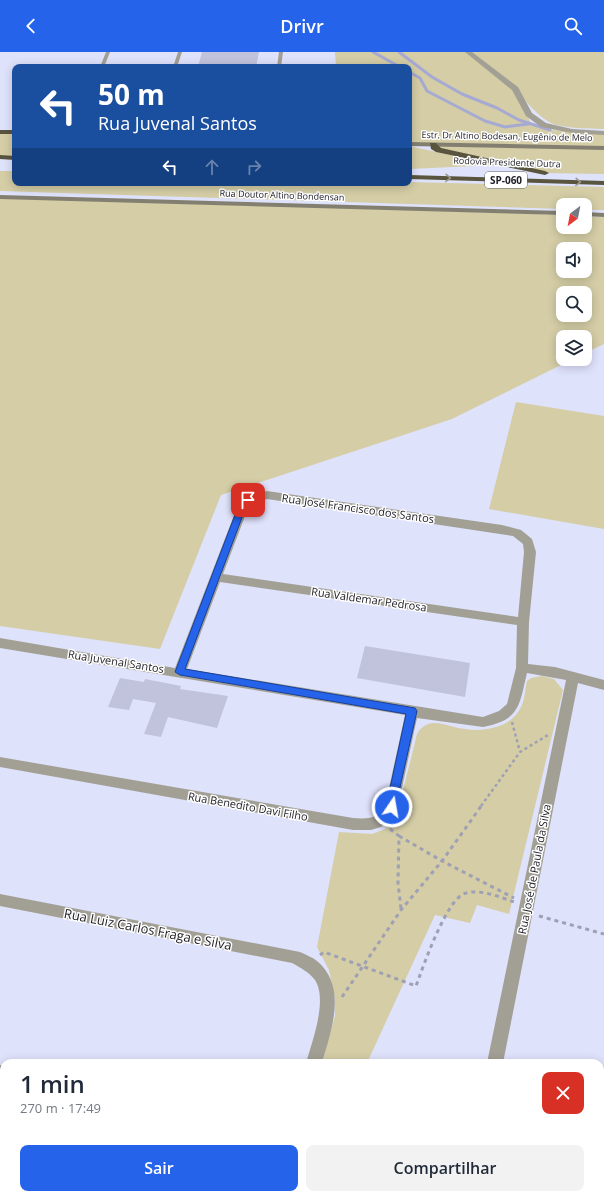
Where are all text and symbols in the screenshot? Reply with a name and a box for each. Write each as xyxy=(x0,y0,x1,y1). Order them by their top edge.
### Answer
text: Drivr xyxy=(280,14,324,38)
icon: back xyxy=(20,15,42,37)
icon: search xyxy=(562,15,584,37)
text: 50 m xyxy=(98,75,165,113)
icon: left xyxy=(32,80,84,132)
text: Rua Juvenal Santos xyxy=(98,111,257,135)
street label: Estr. Dr Altino Bodesan, Eugênio de Melo xyxy=(421,128,593,144)
street label: Rodovia Presidente Dutra xyxy=(453,154,561,170)
icon: left xyxy=(159,156,181,178)
icon: ahead xyxy=(201,156,223,178)
icon: right xyxy=(243,156,265,178)
road number: SP-060 xyxy=(485,172,527,188)
one-way arrow xyxy=(445,174,451,182)
one-way arrow xyxy=(575,178,581,186)
street label: Rua Doutor Altino Bondensan xyxy=(219,186,345,204)
north arrow xyxy=(556,198,592,234)
map controls xyxy=(556,198,592,366)
button: sound xyxy=(556,242,592,278)
button: search xyxy=(556,286,592,322)
button: layers xyxy=(556,330,592,366)
pin xyxy=(231,483,265,517)
icon: arrive xyxy=(237,489,259,511)
street label: Rua José Francisco dos Santos xyxy=(281,490,435,526)
street label: Rua Valdemar Pedrosa xyxy=(310,583,428,615)
street label: Rua Juvenal Santos xyxy=(67,646,165,676)
position arrow xyxy=(371,786,413,828)
street label: Rua Benedito Davi Filho xyxy=(187,788,309,824)
street label: Rua José de Paula da Silva xyxy=(514,803,554,935)
street label: Rua Luiz Carlos Fraga e Silva xyxy=(63,904,233,954)
text: 1 min xyxy=(20,1067,85,1100)
button: close xyxy=(542,1072,584,1114)
text: 270 m · 17:49 xyxy=(20,1099,101,1117)
button: Sair xyxy=(20,1145,298,1191)
button: Compartilhar xyxy=(306,1145,584,1191)

